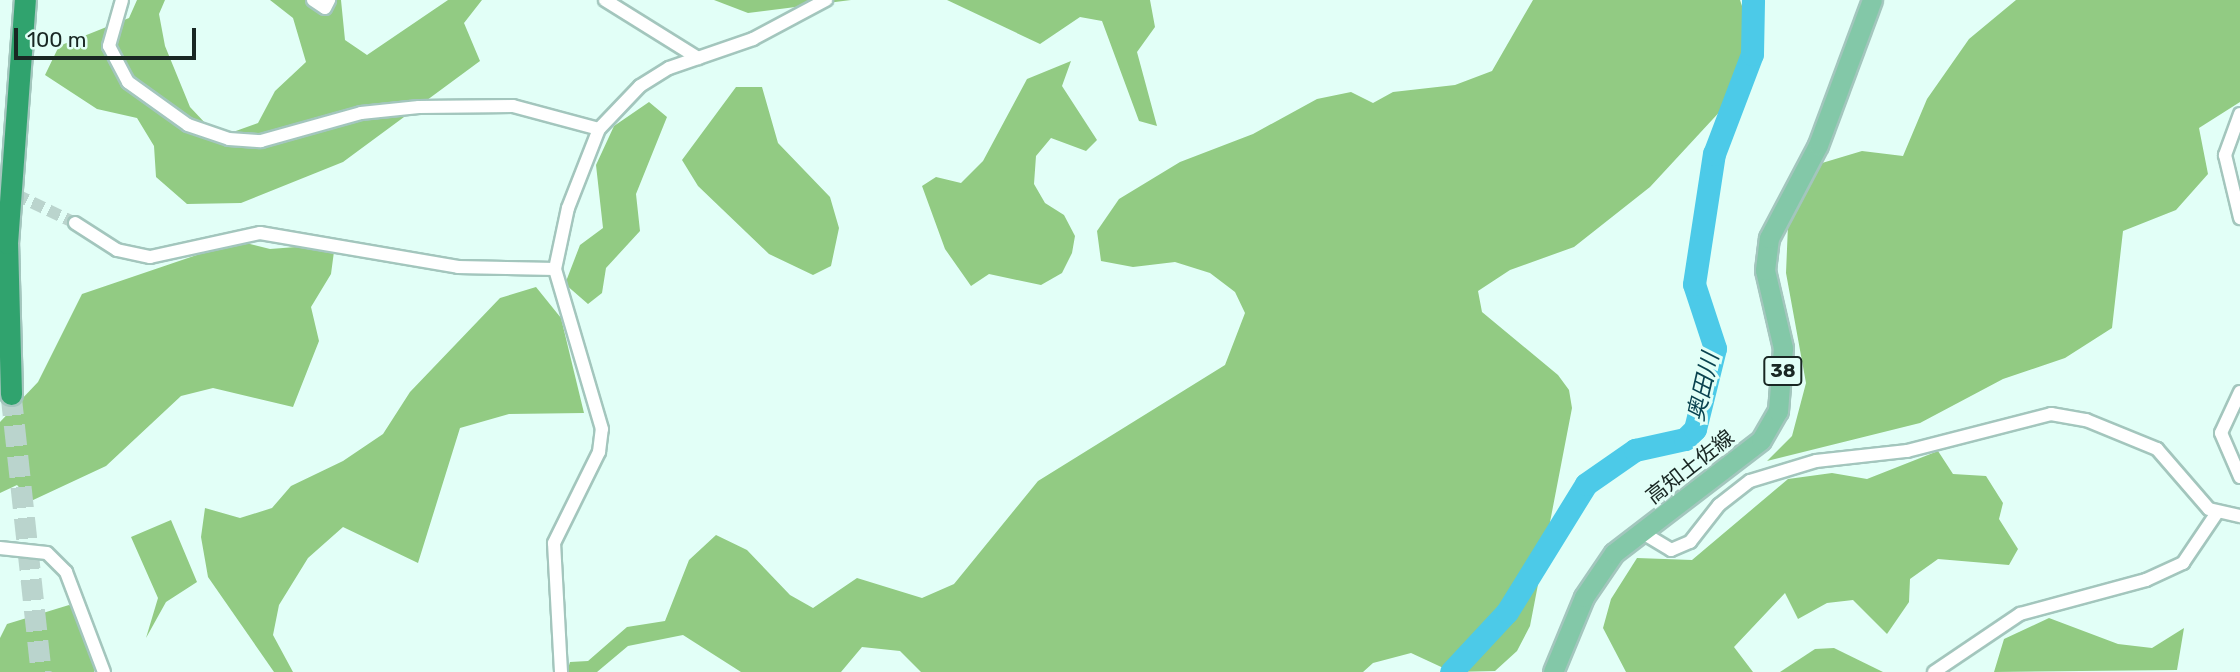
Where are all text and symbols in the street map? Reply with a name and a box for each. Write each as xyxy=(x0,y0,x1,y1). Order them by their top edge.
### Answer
scale bar xyxy=(18,14,200,58)
text: 100 m xyxy=(27,27,86,52)
water label: 奥田川 xyxy=(1682,350,1724,424)
road number: 38 xyxy=(1762,356,1804,386)
street label: 高知土佐線 xyxy=(1641,425,1739,509)

